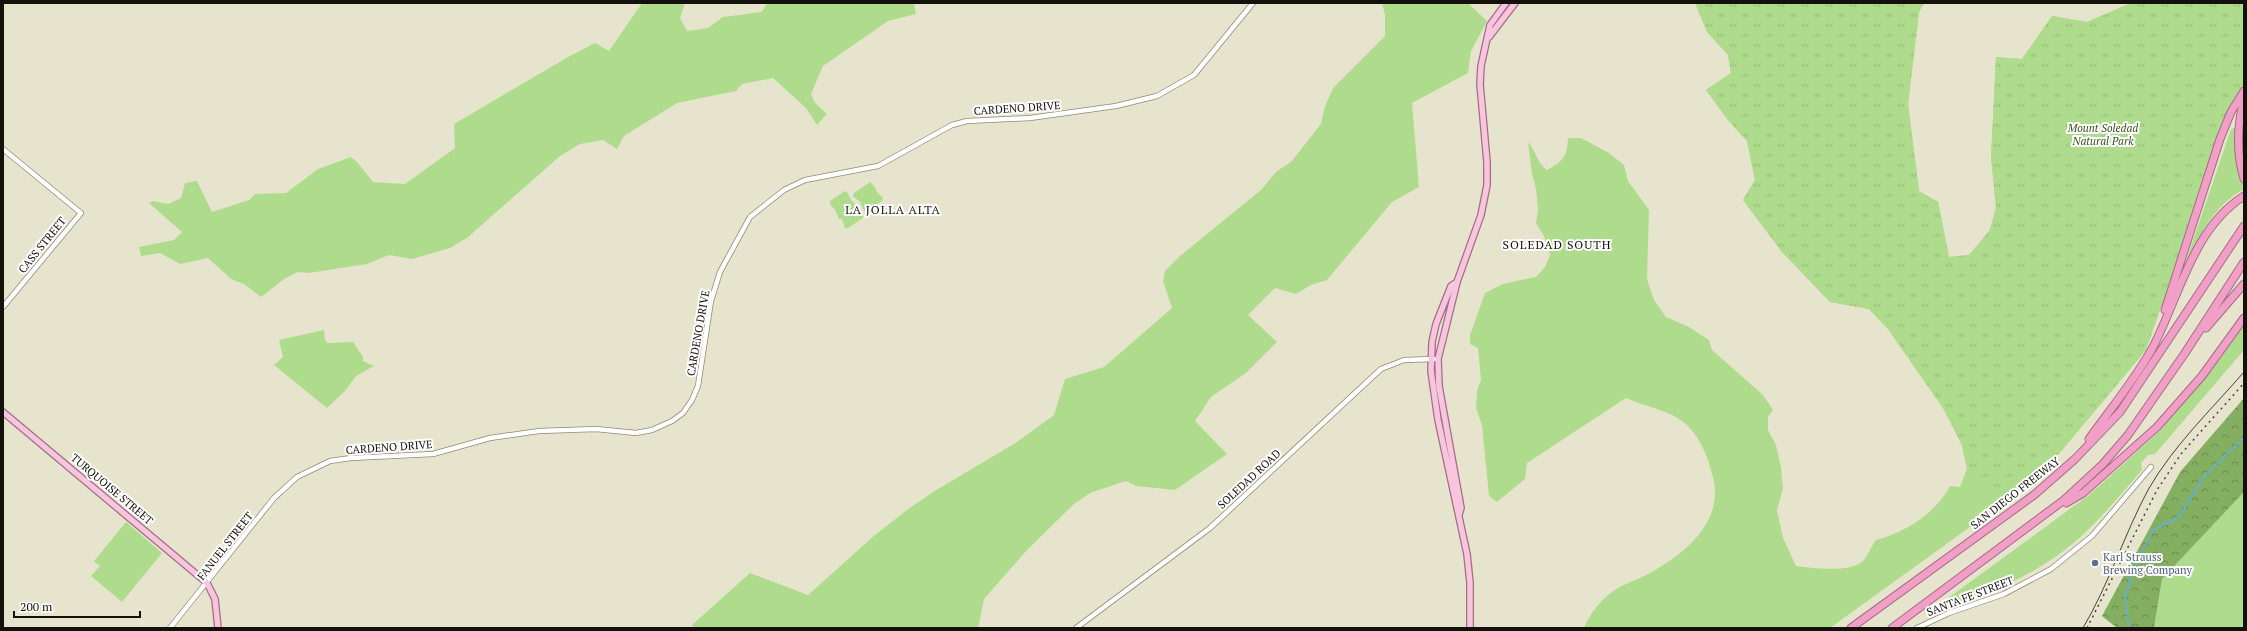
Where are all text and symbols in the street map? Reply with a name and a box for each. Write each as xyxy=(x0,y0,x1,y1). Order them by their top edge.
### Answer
street label: CARDENO DRIVE xyxy=(973,98,1061,118)
park label: Mount Soledad Natural Park xyxy=(2067,121,2138,148)
district label: LA JOLLA ALTA xyxy=(845,202,941,217)
street label: CASS STREET xyxy=(15,214,69,276)
district label: SOLEDAD SOUTH xyxy=(1503,237,1611,252)
street label: CARDENO DRIVE xyxy=(684,289,712,377)
street label: CARDENO DRIVE xyxy=(345,437,433,457)
street label: SOLEDAD ROAD xyxy=(1215,446,1284,512)
street label: TURQUOISE STREET xyxy=(68,451,156,527)
street label: SAN DIEGO FREEWAY xyxy=(1968,453,2063,532)
street label: FANUEL STREET xyxy=(194,509,256,583)
place label: Karl Strauss Brewing Company xyxy=(2103,550,2193,577)
marker: Karl Strauss Brewing Company xyxy=(2090,558,2100,568)
street label: SANTA FE STREET xyxy=(1925,573,2016,619)
scale bar xyxy=(14,593,140,619)
text: 200 m xyxy=(20,599,53,614)

